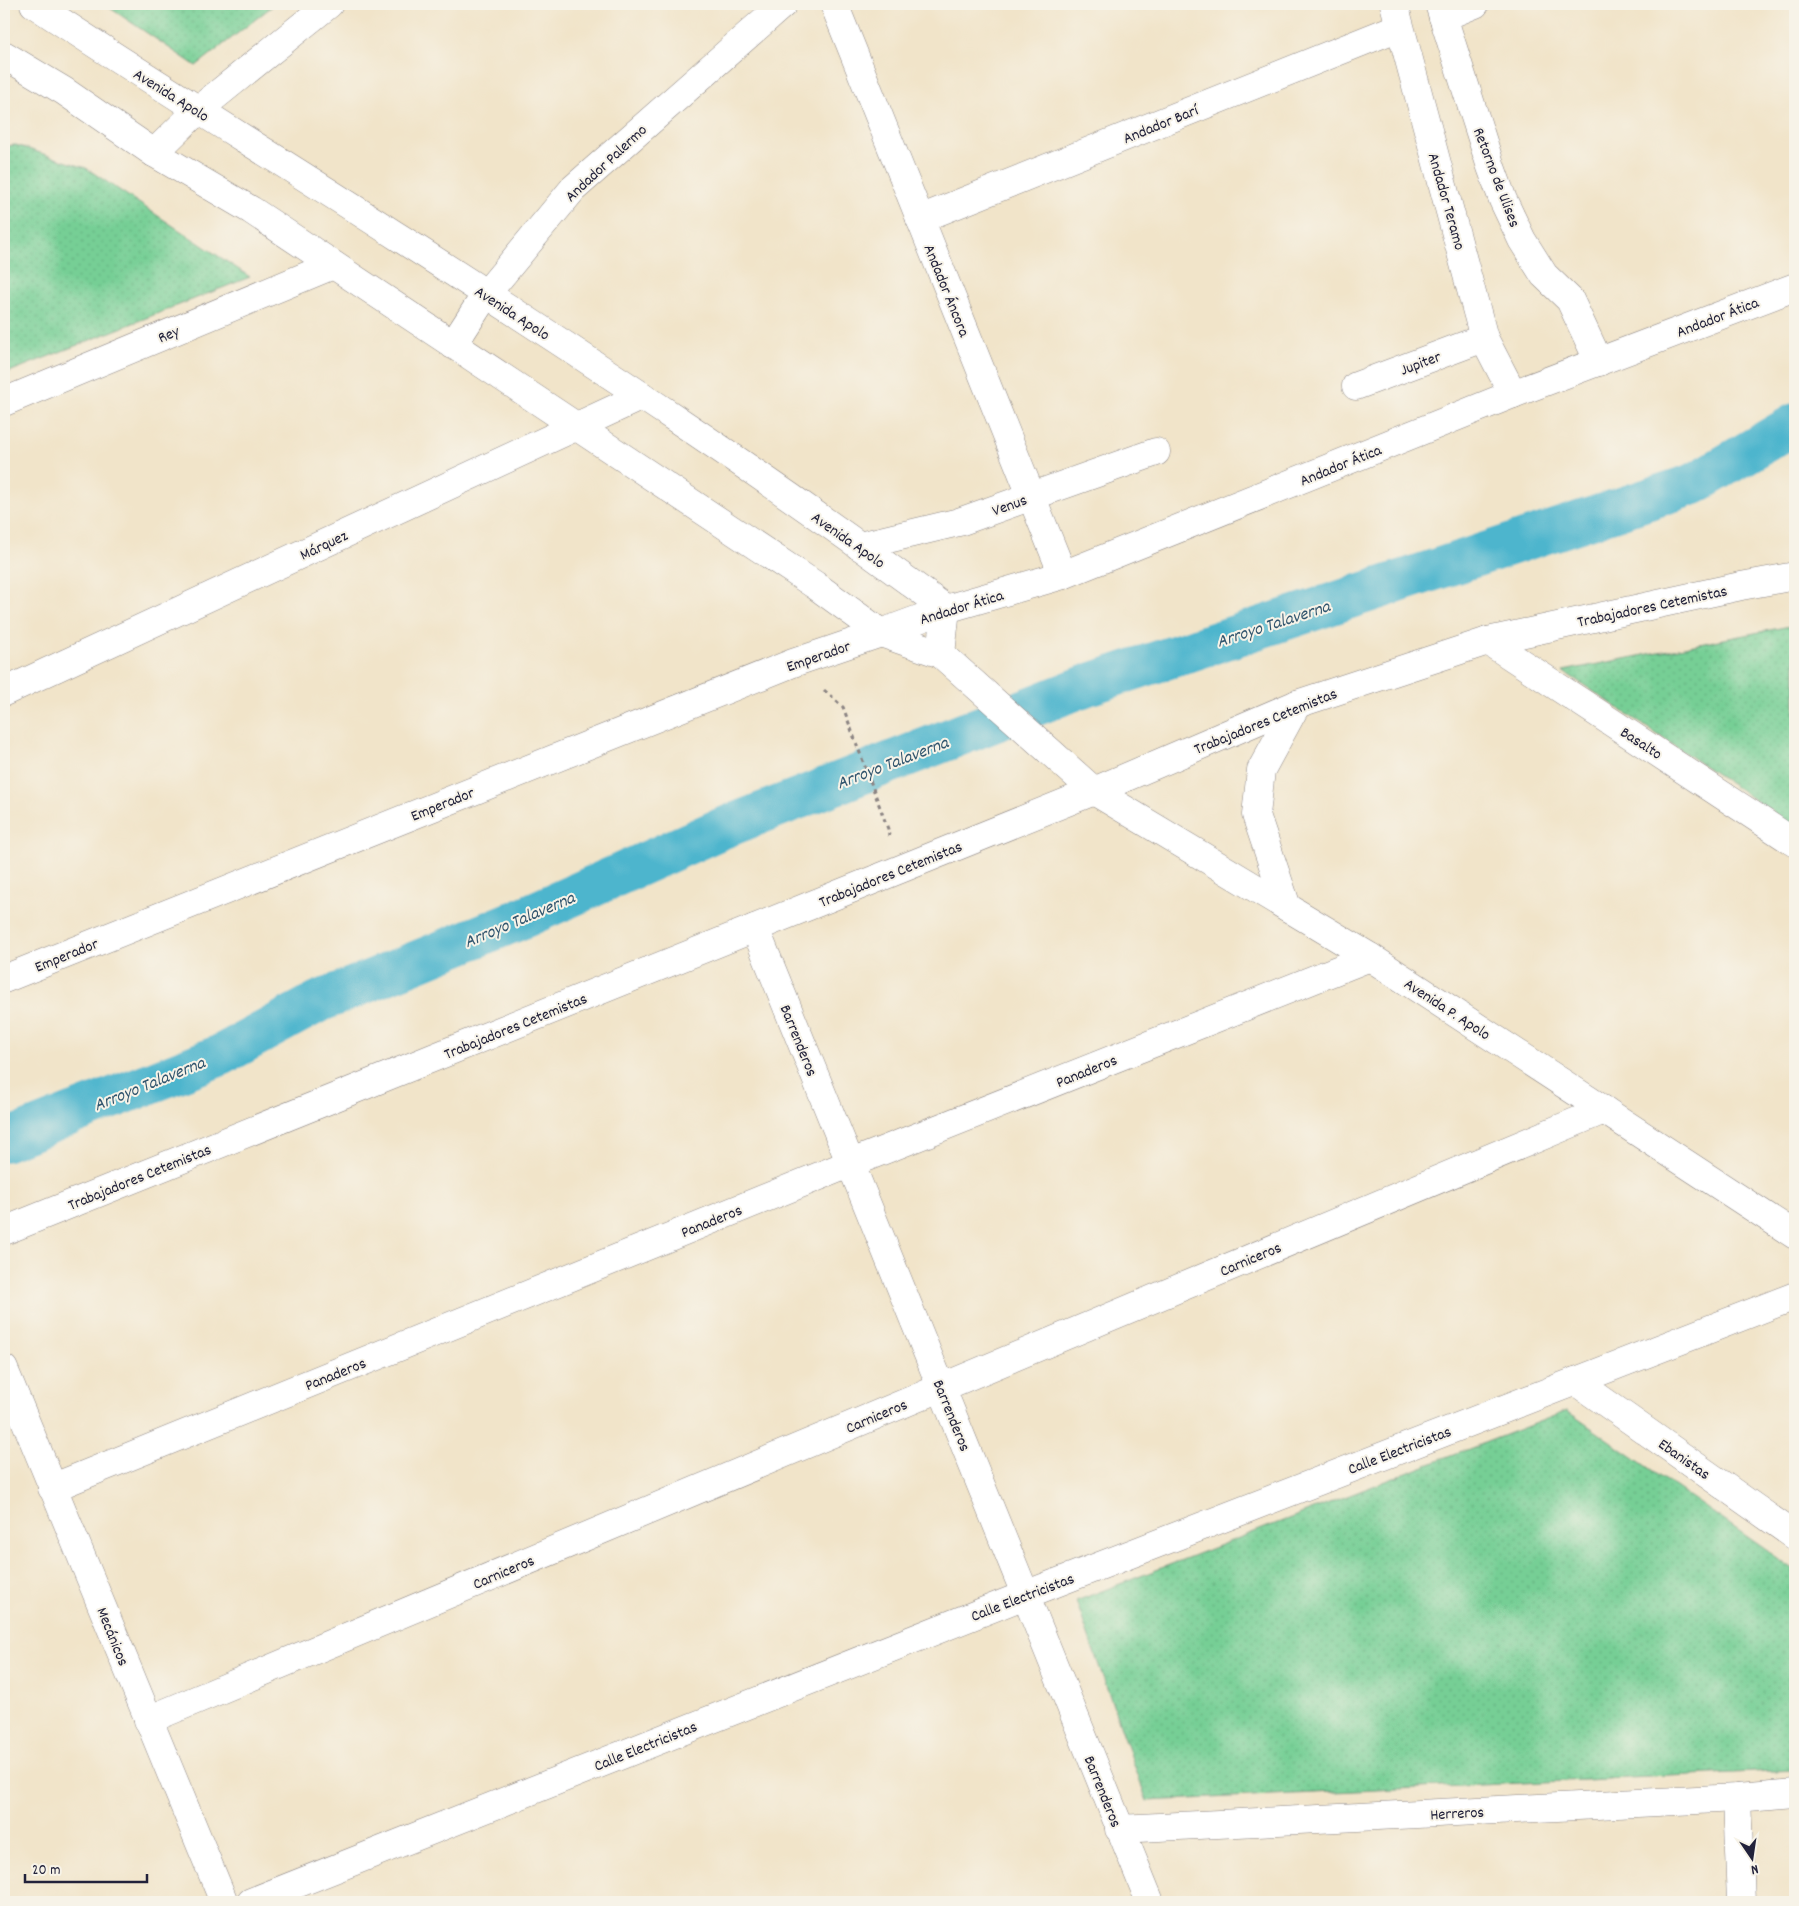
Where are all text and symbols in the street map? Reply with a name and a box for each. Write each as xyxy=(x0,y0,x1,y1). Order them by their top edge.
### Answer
street label: Avenida Apolo xyxy=(128,64,213,129)
street label: Andador Barí xyxy=(1120,99,1203,151)
street label: Andador Palermo xyxy=(560,120,653,208)
street label: Retorno de Ulises xyxy=(1466,125,1525,231)
street label: Andador Teramo xyxy=(1421,150,1470,253)
street label: Andador Áncora xyxy=(917,241,975,341)
street label: Avenida Apolo xyxy=(469,281,554,347)
street label: Andador Ática xyxy=(1673,292,1763,345)
street label: Rey xyxy=(155,320,184,350)
street label: Jupiter xyxy=(1397,346,1445,383)
street label: Andador Ática xyxy=(1297,439,1386,493)
street label: Venus xyxy=(989,489,1031,523)
street label: Avenida Apolo xyxy=(806,507,889,575)
street label: Márquez xyxy=(296,525,352,567)
street label: Trabajadores Cetemistas xyxy=(1575,580,1730,635)
street label: Andador Ática xyxy=(917,585,1007,632)
water label: Arroyo Talaverna xyxy=(1214,595,1335,655)
street label: Emperador xyxy=(784,636,854,679)
street label: Trabajadores Cetemistas xyxy=(1191,683,1341,762)
street label: Basalto xyxy=(1615,722,1666,766)
water label: Arroyo Talaverna xyxy=(833,731,954,797)
street label: Emperador xyxy=(408,782,478,828)
street label: Trabajadores Cetemistas xyxy=(816,836,966,915)
water label: Arroyo Talaverna xyxy=(461,886,581,956)
street label: Emperador xyxy=(32,933,102,979)
street label: Avenida P. Apolo xyxy=(1399,973,1494,1047)
street label: Trabajadores Cetemistas xyxy=(441,988,591,1067)
street label: Barrenderos xyxy=(773,1002,823,1081)
street label: Panaderos xyxy=(1053,1050,1121,1095)
water label: Arroyo Talaverna xyxy=(91,1051,211,1119)
street label: Trabajadores Cetemistas xyxy=(65,1139,215,1218)
street label: Panaderos xyxy=(678,1200,746,1245)
street label: Carniceros xyxy=(1217,1237,1286,1284)
street label: Panaderos xyxy=(302,1353,370,1398)
street label: Barrenderos xyxy=(926,1377,976,1456)
street label: Carniceros xyxy=(843,1394,912,1441)
street label: Calle Electricistas xyxy=(1345,1421,1455,1482)
street label: Ebanistas xyxy=(1653,1434,1714,1487)
street label: Carniceros xyxy=(470,1550,539,1597)
street label: Calle Electricistas xyxy=(968,1568,1078,1629)
street label: Mecánicos xyxy=(90,1604,134,1670)
street label: Calle Electricistas xyxy=(591,1716,701,1778)
street label: Barrenderos xyxy=(1077,1753,1127,1832)
street label: Herreros xyxy=(1430,1802,1485,1827)
north arrow xyxy=(1726,1834,1776,1884)
scale bar xyxy=(25,1851,148,1883)
text: N xyxy=(1749,1858,1760,1879)
text: 20 m xyxy=(32,1860,60,1882)

